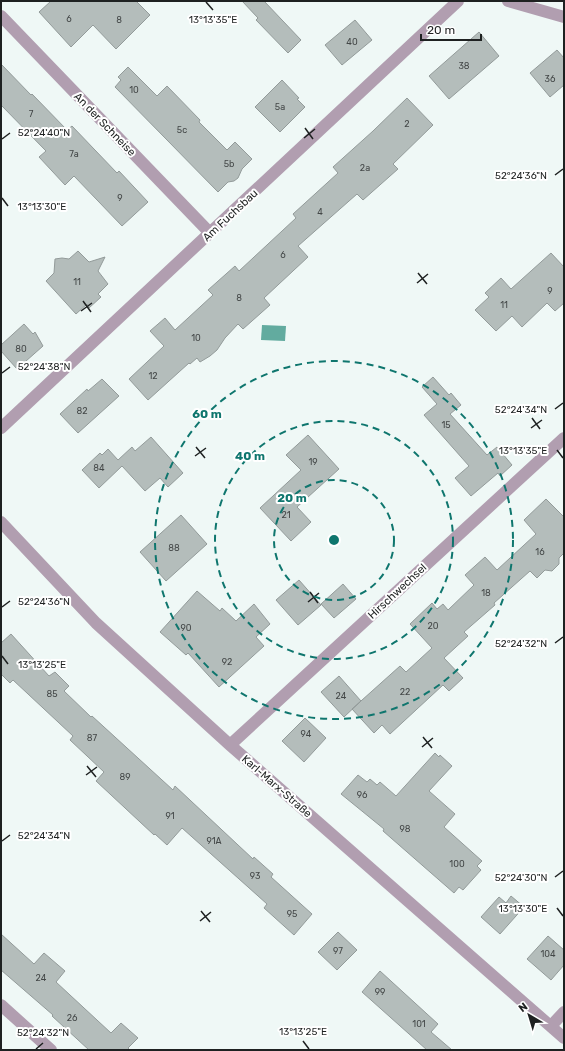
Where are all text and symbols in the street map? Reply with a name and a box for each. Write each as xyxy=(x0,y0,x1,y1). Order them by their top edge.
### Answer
house number: 6 xyxy=(66,14,72,24)
text: 13°13'35"E xyxy=(189,14,237,26)
house number: 8 xyxy=(116,15,122,25)
scale bar xyxy=(421,16,481,42)
text: 20 m xyxy=(427,23,455,37)
house number: 40 xyxy=(346,37,358,47)
house number: 38 xyxy=(458,61,470,71)
house number: 36 xyxy=(545,74,556,84)
house number: 10 xyxy=(129,85,139,95)
street label: An der Schneise xyxy=(71,90,138,159)
house number: 5a xyxy=(275,102,285,112)
house number: 7 xyxy=(29,109,34,119)
house number: 2 xyxy=(404,119,410,129)
house number: 5c xyxy=(177,125,187,135)
text: 52°24'40"N xyxy=(18,127,70,139)
house number: 7a xyxy=(69,149,79,159)
house number: 5b xyxy=(224,159,234,169)
house number: 2a xyxy=(360,163,370,173)
text: 52°24'36"N xyxy=(495,170,547,182)
street label: Am Fuchsbau xyxy=(200,187,261,244)
house number: 9 xyxy=(117,193,123,203)
text: 13°13'30"E xyxy=(18,201,66,213)
house number: 4 xyxy=(317,207,323,217)
house number: 6 xyxy=(280,250,286,260)
house number: 11 xyxy=(73,277,81,287)
house number: 9 xyxy=(547,286,553,296)
house number: 8 xyxy=(236,293,242,303)
house number: 11 xyxy=(500,300,508,310)
house number: 10 xyxy=(191,333,201,343)
house number: 80 xyxy=(15,344,27,354)
text: 52°24'38"N xyxy=(18,361,70,373)
house number: 12 xyxy=(148,371,158,381)
text: 52°24'34"N xyxy=(495,404,547,416)
house number: 82 xyxy=(76,406,88,416)
text: 60 m xyxy=(192,407,222,421)
house number: 15 xyxy=(441,420,451,430)
text: 13°13'35"E xyxy=(499,445,547,457)
text: 40 m xyxy=(235,449,265,463)
house number: 19 xyxy=(308,457,318,467)
house number: 84 xyxy=(93,463,105,473)
text: 20 m xyxy=(277,491,307,505)
house number: 21 xyxy=(281,510,291,520)
centre of rings xyxy=(327,533,341,547)
house number: 88 xyxy=(168,543,180,553)
house number: 16 xyxy=(535,547,545,557)
street label: Hirschwechsel xyxy=(365,561,429,622)
house number: 18 xyxy=(481,588,491,598)
text: 52°24'36"N xyxy=(18,596,70,608)
house number: 20 xyxy=(428,621,439,631)
house number: 90 xyxy=(180,623,192,633)
text: 52°24'32"N xyxy=(495,638,547,650)
house number: 92 xyxy=(222,657,232,667)
text: 13°13'25"E xyxy=(18,659,66,671)
house number: 22 xyxy=(400,687,410,697)
house number: 85 xyxy=(46,689,58,699)
house number: 24 xyxy=(336,691,347,701)
house number: 94 xyxy=(301,729,312,739)
house number: 87 xyxy=(87,733,98,743)
street label: Karl-Marx-Straße xyxy=(239,752,314,820)
house number: 89 xyxy=(119,772,131,782)
house number: 96 xyxy=(357,790,368,800)
house number: 91 xyxy=(165,811,175,821)
house number: 98 xyxy=(399,824,411,834)
text: 52°24'34"N xyxy=(18,830,70,842)
house number: 91A xyxy=(206,836,222,846)
house number: 100 xyxy=(449,859,465,869)
house number: 93 xyxy=(250,871,260,881)
text: 52°24'30"N xyxy=(495,872,547,884)
text: 13°13'30"E xyxy=(499,903,547,915)
house number: 95 xyxy=(287,909,297,919)
house number: 97 xyxy=(333,946,343,956)
house number: 104 xyxy=(540,949,556,959)
house number: 24 xyxy=(36,973,47,983)
house number: 99 xyxy=(375,987,385,997)
north arrow xyxy=(509,995,549,1035)
text: N xyxy=(516,1000,530,1015)
house number: 26 xyxy=(67,1013,78,1023)
house number: 101 xyxy=(412,1019,426,1029)
text: 13°13'25"E xyxy=(279,1026,327,1038)
text: 52°24'32"N xyxy=(17,1027,69,1039)

